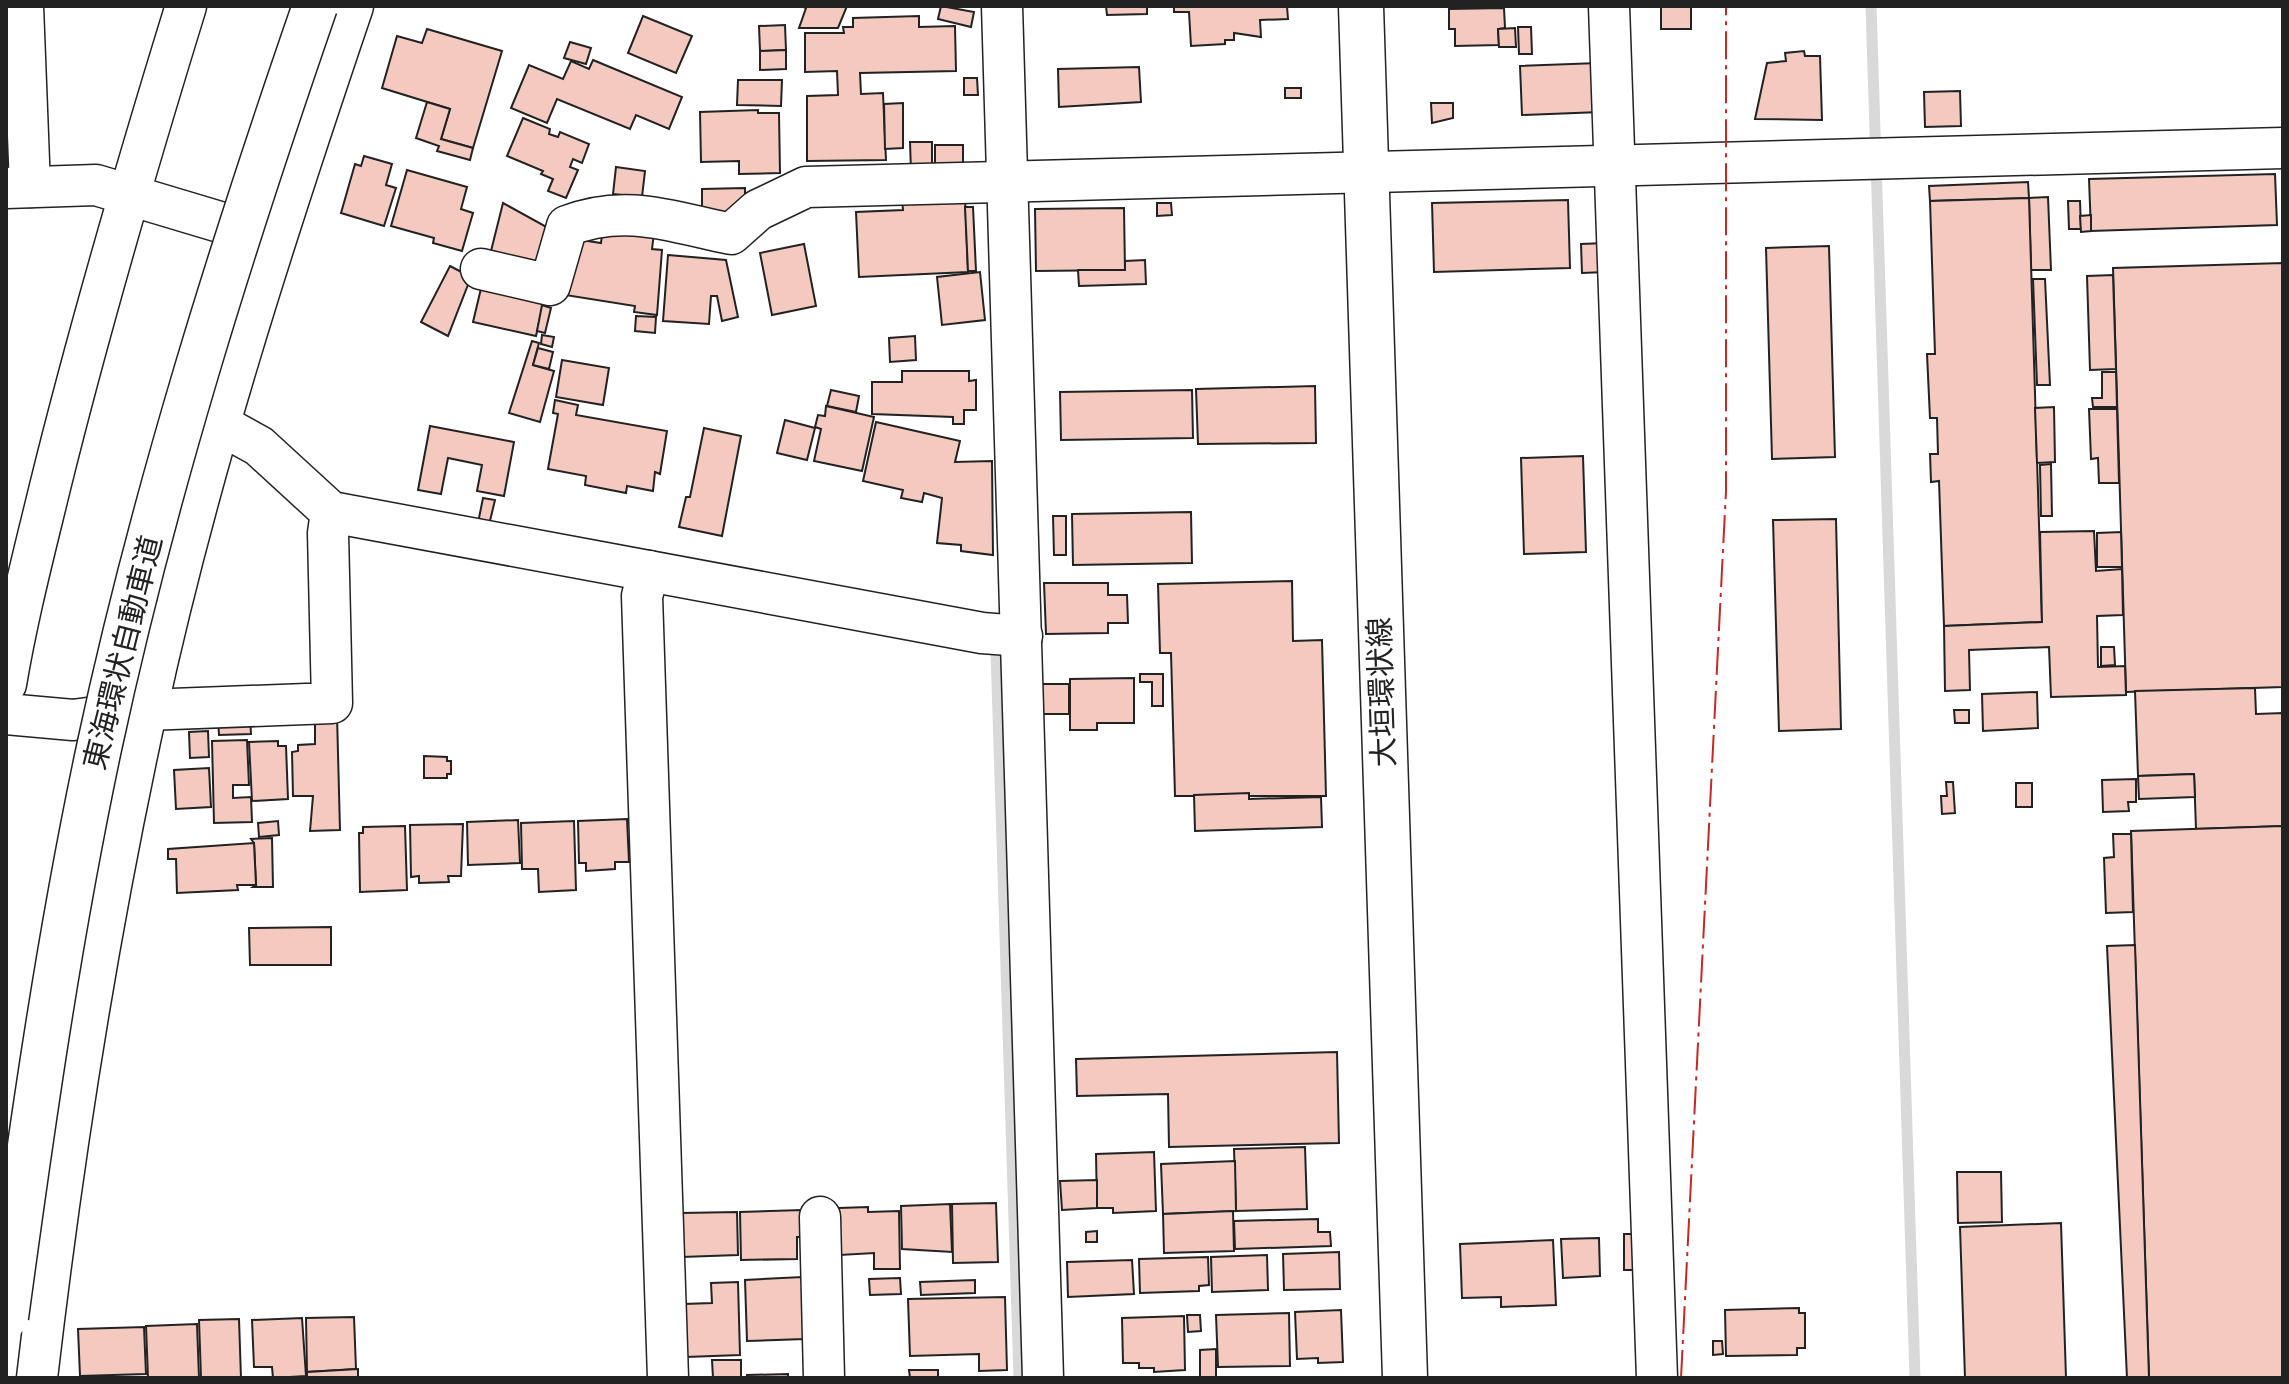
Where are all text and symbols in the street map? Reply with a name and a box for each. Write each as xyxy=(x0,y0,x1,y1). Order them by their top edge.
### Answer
street label: 東海環状自動車道 xyxy=(78,532,170,774)
street label: 大垣環状線 xyxy=(1362,616,1404,768)

